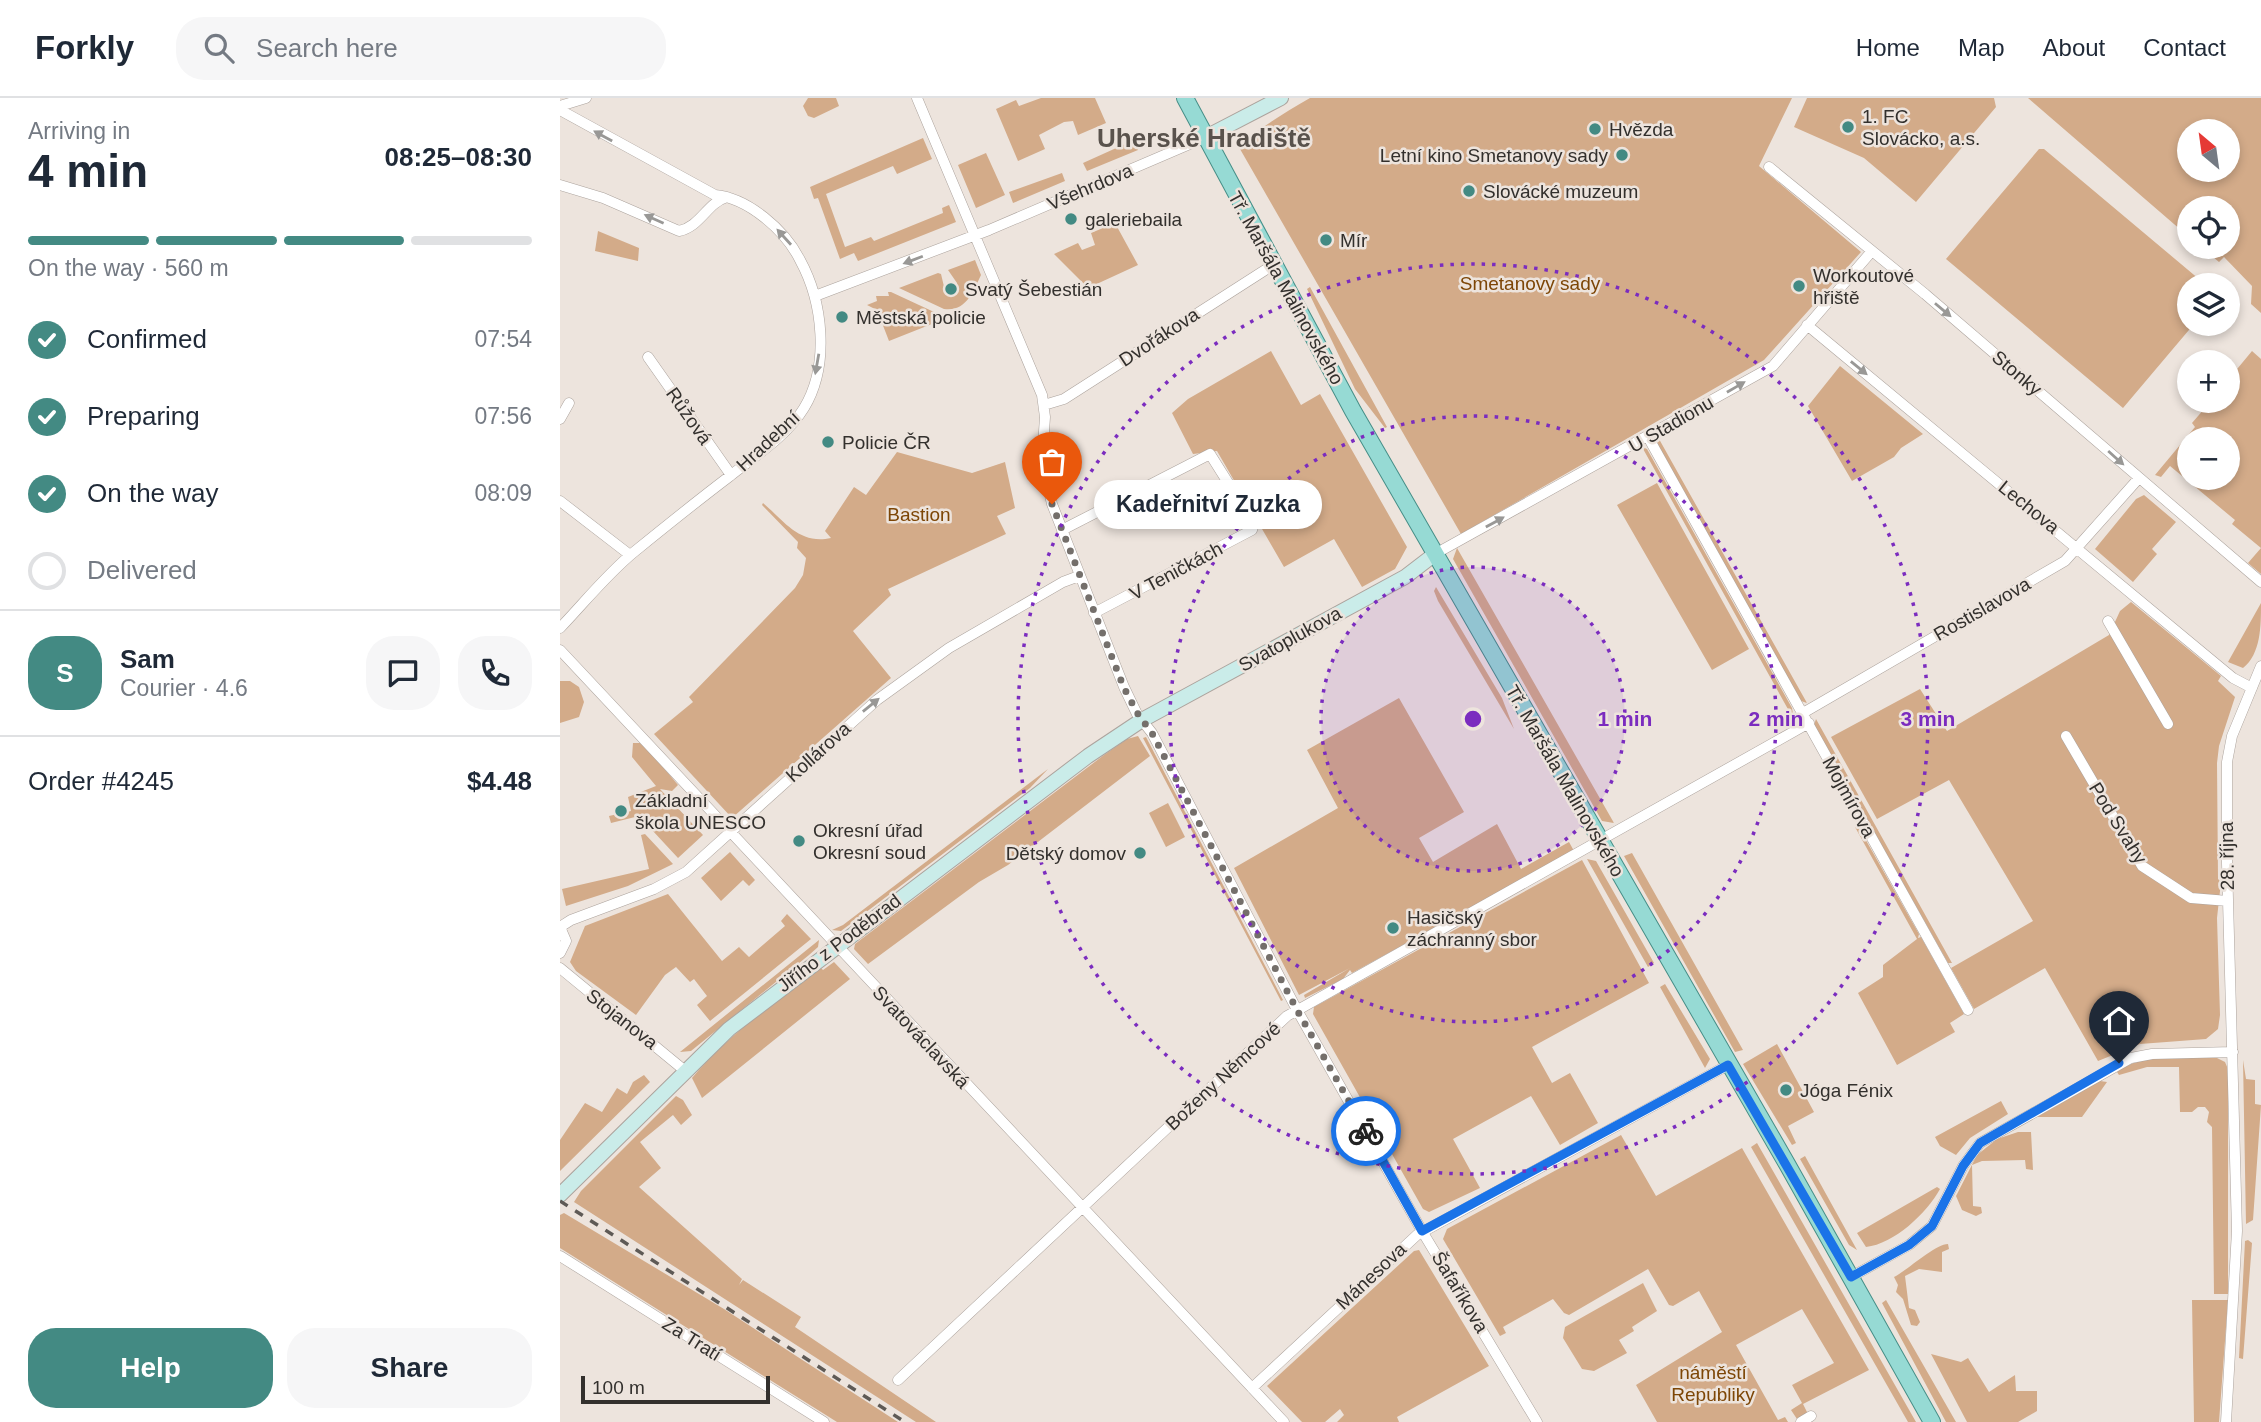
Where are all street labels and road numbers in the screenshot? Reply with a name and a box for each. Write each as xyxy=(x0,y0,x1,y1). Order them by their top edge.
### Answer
street label: Všehrdova xyxy=(1044,159,1136,214)
street label: Tř. Maršála Malinovského xyxy=(1224,188,1348,388)
street label: Dvořákova xyxy=(1115,303,1203,371)
street label: Stonky xyxy=(1988,346,2046,400)
street label: Růžová xyxy=(662,384,716,449)
street label: U Stadionu xyxy=(1625,391,1717,457)
street label: Hradební xyxy=(732,406,804,475)
street label: Lechova xyxy=(1994,476,2064,538)
street label: V Teničkách xyxy=(1126,538,1226,604)
street label: Rostislavova xyxy=(1930,573,2034,645)
street label: Svatoplukova xyxy=(1235,602,1345,676)
street label: Tř. Maršála Malinovského xyxy=(1502,682,1628,880)
street label: Kollárova xyxy=(782,717,855,786)
street label: Mojmírova xyxy=(1818,753,1880,841)
street label: Pod Svahy xyxy=(2085,778,2152,868)
street label: 28. října xyxy=(2216,821,2238,891)
street label: Jiřího z Poděbrad xyxy=(773,890,905,996)
street label: Svatováclavská xyxy=(868,982,974,1093)
street label: Stojanova xyxy=(582,985,662,1054)
street label: Boženy Němcové xyxy=(1161,1018,1285,1134)
street label: Mánesova xyxy=(1332,1238,1411,1314)
street label: Šafaříkova xyxy=(1428,1248,1493,1337)
street label: Za Tratí xyxy=(659,1313,726,1366)

